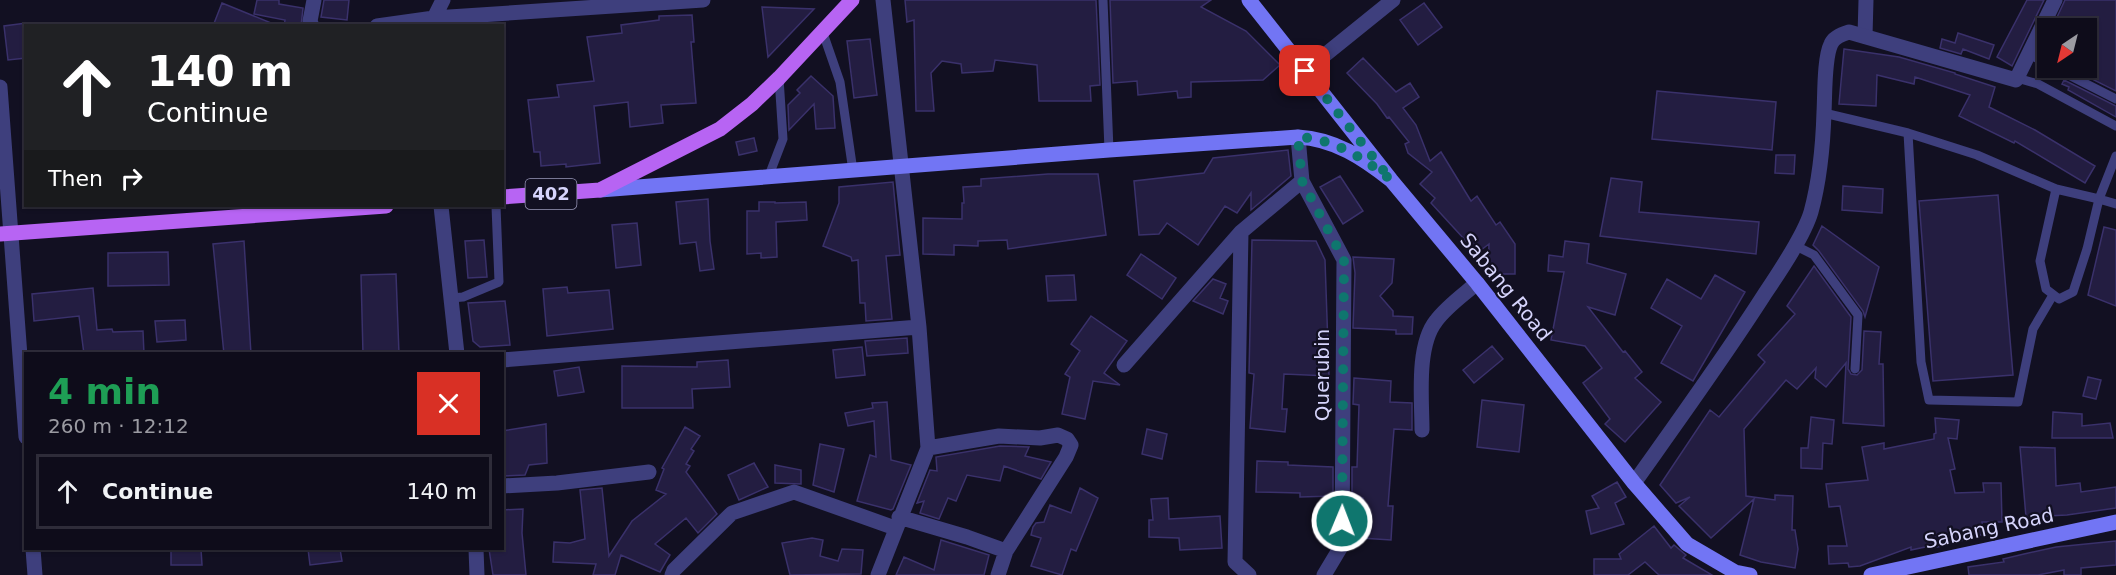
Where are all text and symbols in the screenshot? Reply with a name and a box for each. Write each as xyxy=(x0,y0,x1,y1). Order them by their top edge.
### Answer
north arrow xyxy=(2037,18,2097,78)
map controls xyxy=(2037,18,2097,78)
pin xyxy=(1279,45,1330,96)
text: 140 m xyxy=(147,47,293,96)
icon: ahead xyxy=(48,48,126,126)
icon: arrive xyxy=(1288,54,1321,87)
text: Continue xyxy=(147,97,268,128)
icon: right xyxy=(115,162,148,195)
text: Then xyxy=(48,166,103,191)
road number: 402 xyxy=(526,179,576,209)
street label: Sabang Road xyxy=(1455,228,1557,346)
street label: Querubin xyxy=(1310,329,1334,421)
text: 4 min xyxy=(48,371,161,412)
button: close xyxy=(417,372,480,435)
text: 260 m · 12:12 xyxy=(48,414,189,438)
icon: ahead xyxy=(51,475,84,508)
text: Continue xyxy=(102,479,213,504)
text: 140 m xyxy=(407,479,477,504)
position arrow xyxy=(1310,489,1374,553)
street label: Sabang Road xyxy=(1922,503,2056,553)

